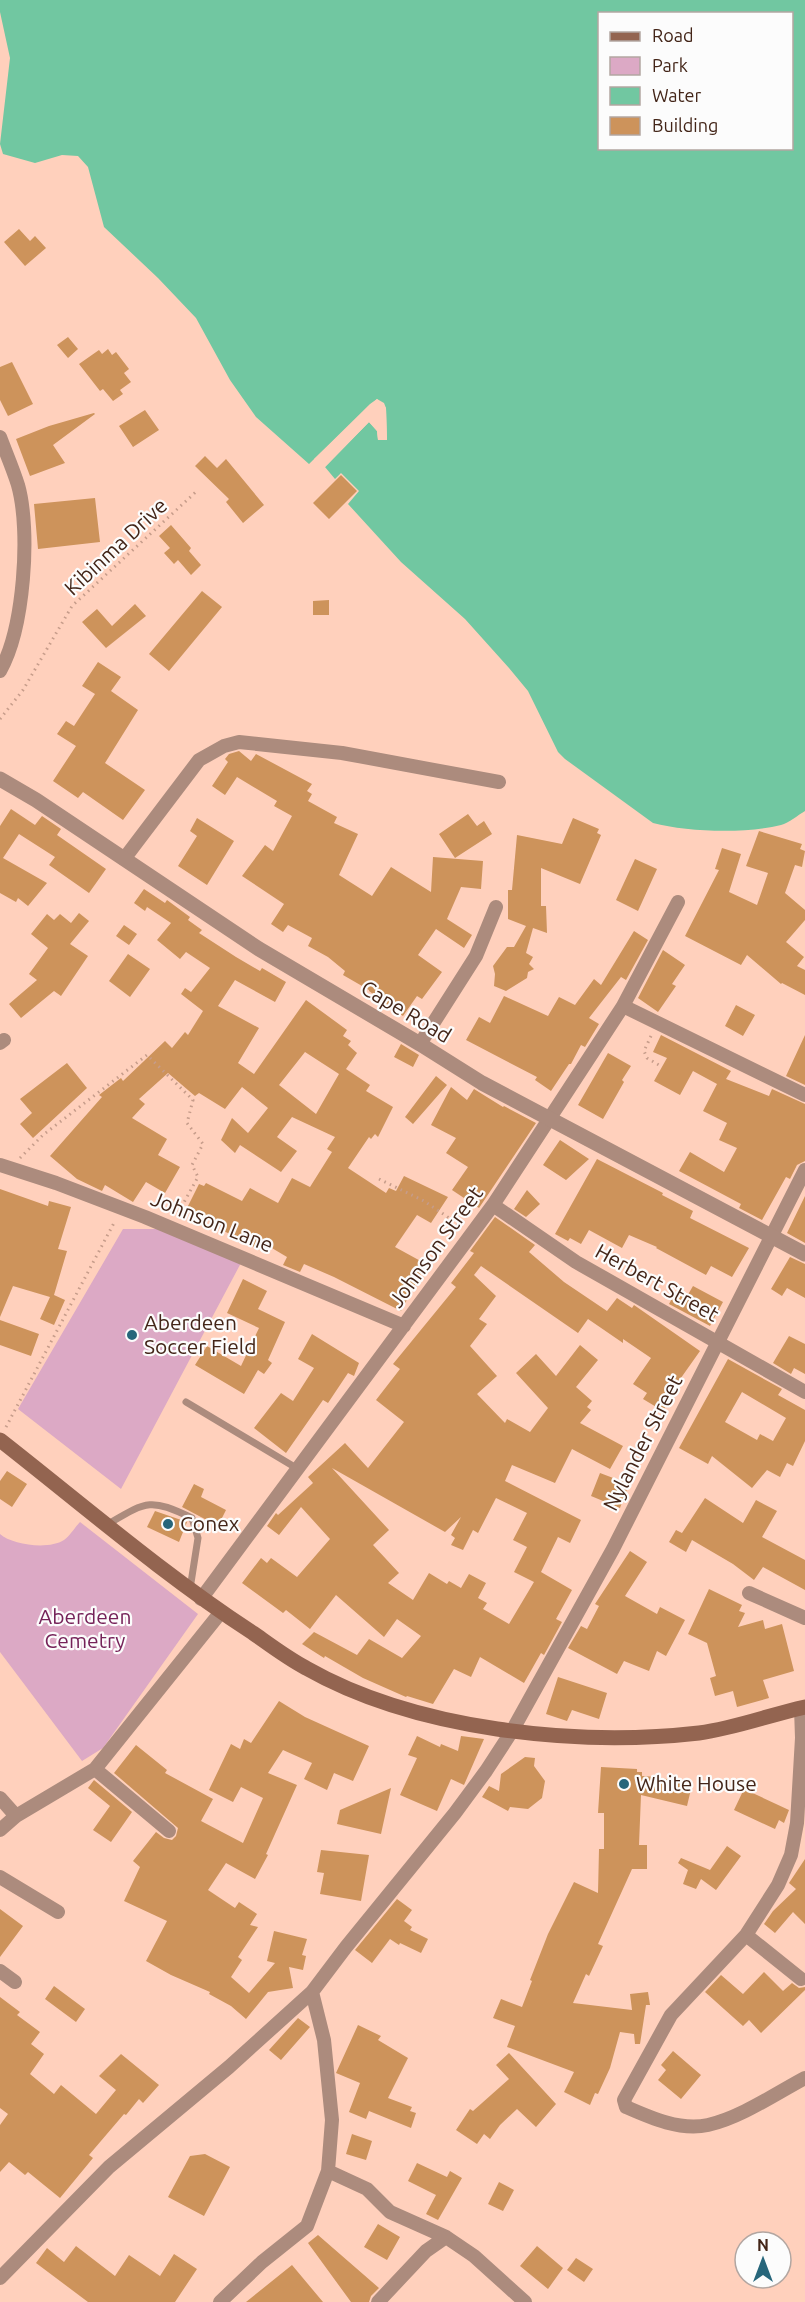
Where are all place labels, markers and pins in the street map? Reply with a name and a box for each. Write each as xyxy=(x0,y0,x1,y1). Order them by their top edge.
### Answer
place label: Aberdeen Soccer Field xyxy=(144,1310,257,1358)
marker: Aberdeen Soccer Field xyxy=(125,1328,139,1342)
place label: Conex xyxy=(180,1511,240,1535)
marker: Conex xyxy=(161,1517,175,1531)
place label: White House xyxy=(636,1771,757,1795)
marker: White House xyxy=(617,1777,631,1791)

